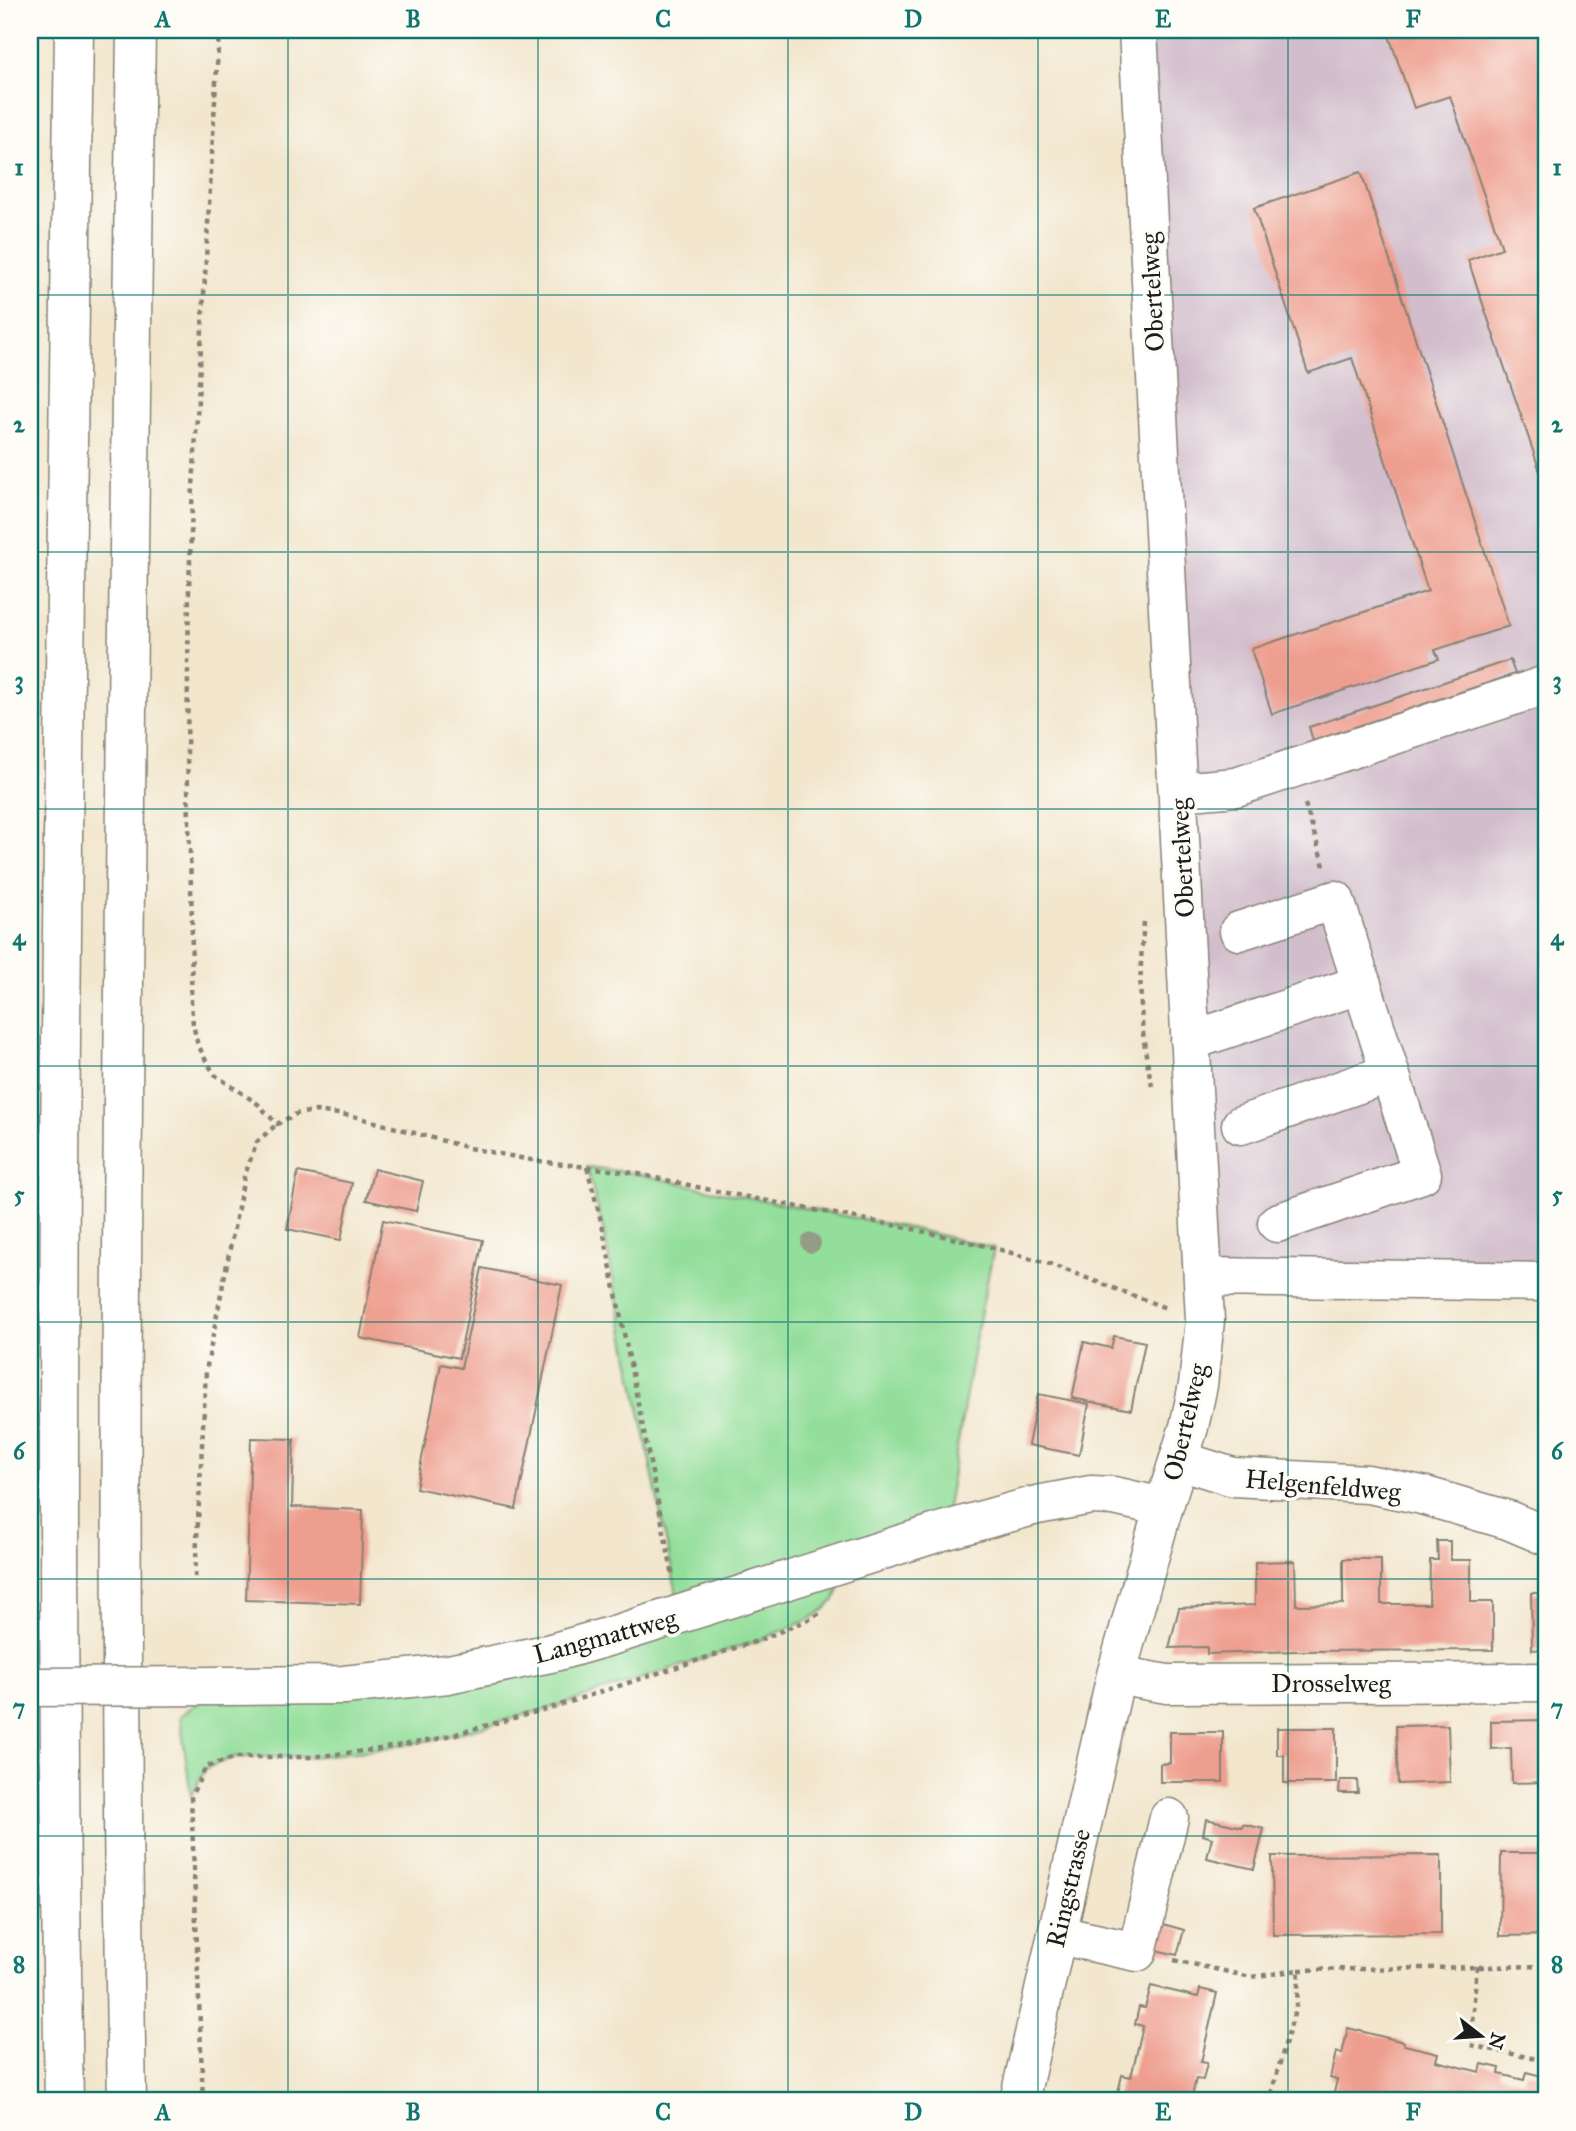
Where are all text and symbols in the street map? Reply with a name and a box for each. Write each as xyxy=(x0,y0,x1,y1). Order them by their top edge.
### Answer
text: A xyxy=(153,5,171,33)
text: B xyxy=(405,5,421,33)
text: C xyxy=(655,5,671,33)
text: D xyxy=(904,5,922,33)
text: E xyxy=(1155,5,1172,33)
text: F xyxy=(1405,5,1421,33)
text: 1 xyxy=(14,153,24,181)
text: 1 xyxy=(1552,153,1562,181)
street label: Obertelweg xyxy=(1133,231,1171,353)
text: 2 xyxy=(13,410,25,438)
text: 2 xyxy=(1551,410,1563,438)
text: 3 xyxy=(14,666,24,695)
text: 3 xyxy=(1552,666,1562,695)
street label: Obertelweg xyxy=(1163,797,1201,919)
text: 4 xyxy=(13,923,27,951)
text: 4 xyxy=(1551,923,1565,951)
text: 5 xyxy=(14,1180,25,1208)
text: 5 xyxy=(1552,1180,1563,1208)
street label: Obertelweg xyxy=(1156,1359,1214,1484)
text: 6 xyxy=(13,1437,26,1465)
text: 6 xyxy=(1551,1437,1564,1465)
street label: Helgenfeldweg xyxy=(1244,1462,1403,1508)
street label: Langmattweg xyxy=(530,1601,681,1671)
street label: Drosselweg xyxy=(1271,1667,1392,1699)
text: 7 xyxy=(13,1693,25,1721)
text: 7 xyxy=(1551,1693,1563,1721)
street label: Ringstrasse xyxy=(1039,1825,1097,1950)
text: 8 xyxy=(13,1950,25,1978)
text: 8 xyxy=(1551,1950,1563,1978)
north arrow xyxy=(1446,2002,1516,2072)
text: N xyxy=(1483,2030,1510,2052)
text: A xyxy=(153,2098,171,2126)
text: B xyxy=(405,2098,421,2126)
text: C xyxy=(655,2098,671,2126)
text: D xyxy=(904,2098,922,2126)
text: E xyxy=(1155,2098,1172,2126)
text: F xyxy=(1405,2098,1421,2126)

